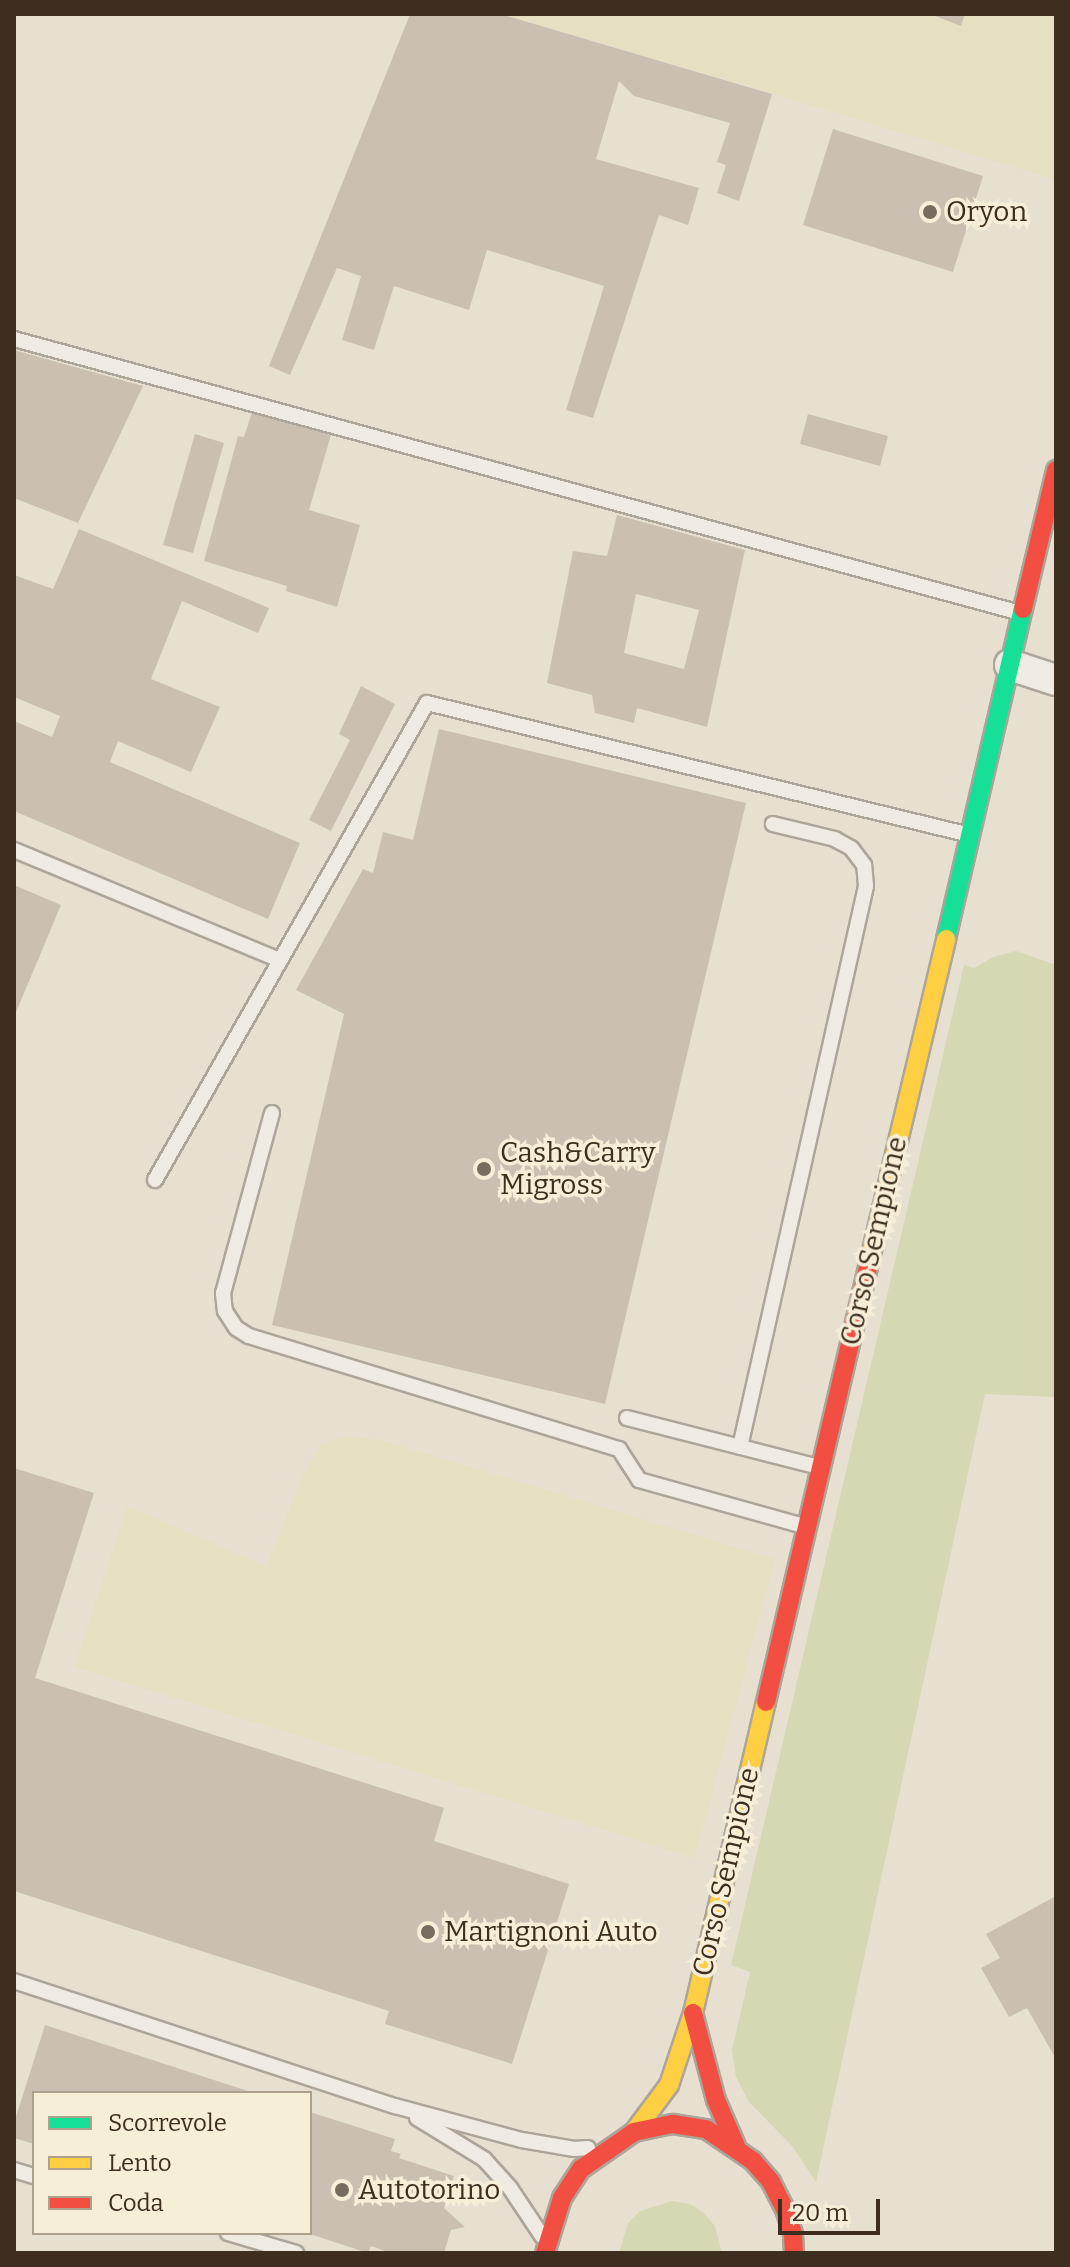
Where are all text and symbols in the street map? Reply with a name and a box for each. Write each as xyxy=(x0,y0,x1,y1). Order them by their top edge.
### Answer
place label: Oryon xyxy=(946,195,1027,229)
marker: Oryon xyxy=(921,203,939,221)
street label: Corso Sempione xyxy=(834,1133,914,1349)
place label: Cash&Carry Migross xyxy=(500,1136,655,1202)
marker: Cash&Carry Migross xyxy=(475,1160,493,1178)
street label: Corso Sempione xyxy=(686,1764,766,1980)
place label: Martignoni Auto xyxy=(444,1915,658,1949)
marker: Martignoni Auto xyxy=(419,1923,437,1941)
legend xyxy=(32,2091,312,2235)
text: Scorrevole xyxy=(108,2109,227,2137)
text: Lento xyxy=(108,2149,171,2177)
place label: Autotorino xyxy=(358,2173,500,2207)
marker: Autotorino xyxy=(333,2181,351,2199)
scale bar xyxy=(782,2183,884,2233)
text: Coda xyxy=(108,2189,164,2217)
text: 20 m xyxy=(792,2199,848,2227)

